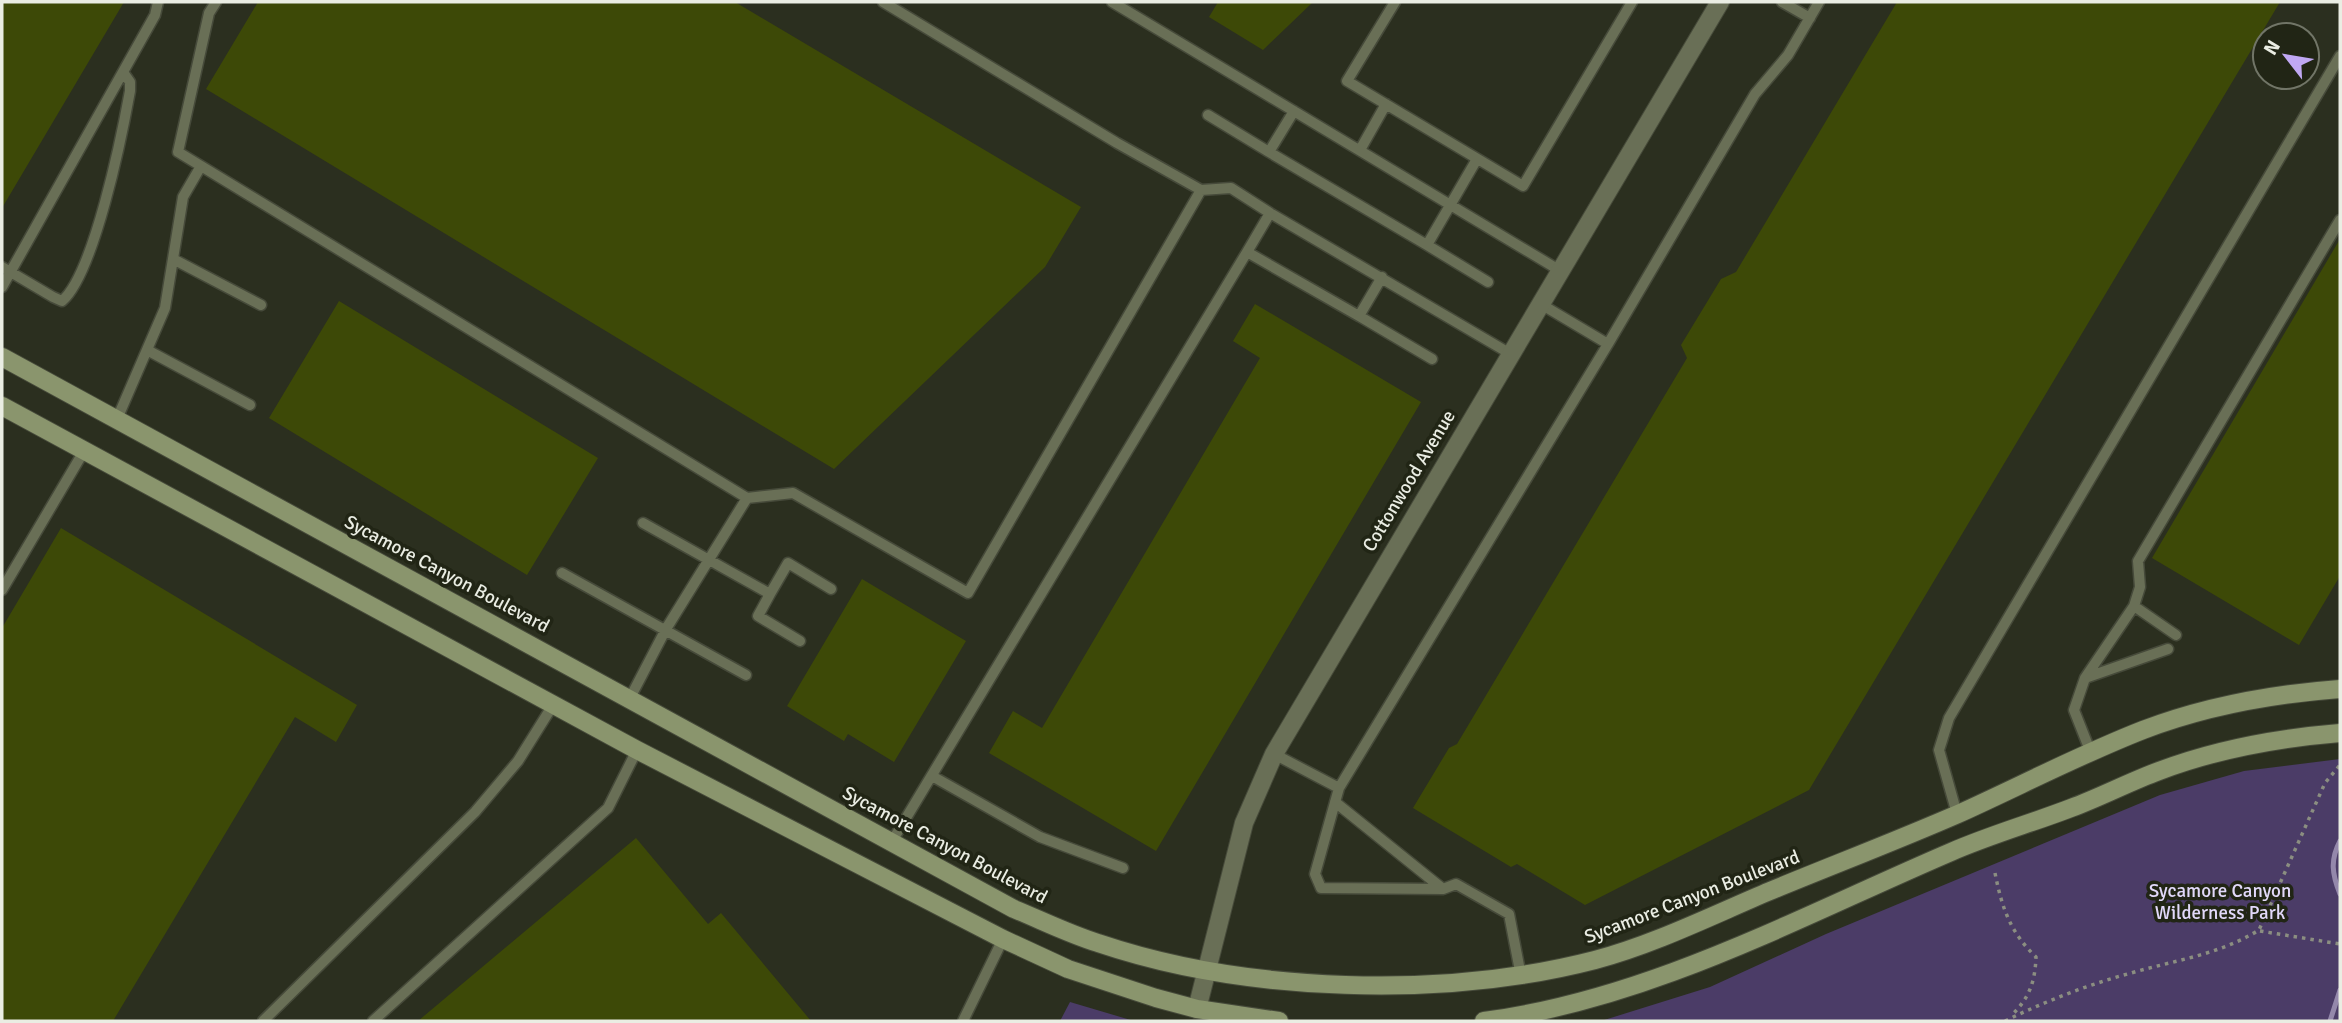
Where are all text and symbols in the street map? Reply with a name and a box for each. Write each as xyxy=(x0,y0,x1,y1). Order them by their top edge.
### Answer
north arrow xyxy=(2251,21,2321,91)
text: N xyxy=(2259,36,2286,60)
street label: Cottonwood Avenue xyxy=(1357,406,1461,556)
street label: Sycamore Canyon Boulevard xyxy=(341,510,553,638)
street label: Sycamore Canyon Boulevard xyxy=(839,781,1051,909)
street label: Sycamore Canyon Boulevard xyxy=(1581,845,1803,949)
park label: Sycamore Canyon Wilderness Park xyxy=(2149,879,2291,925)

